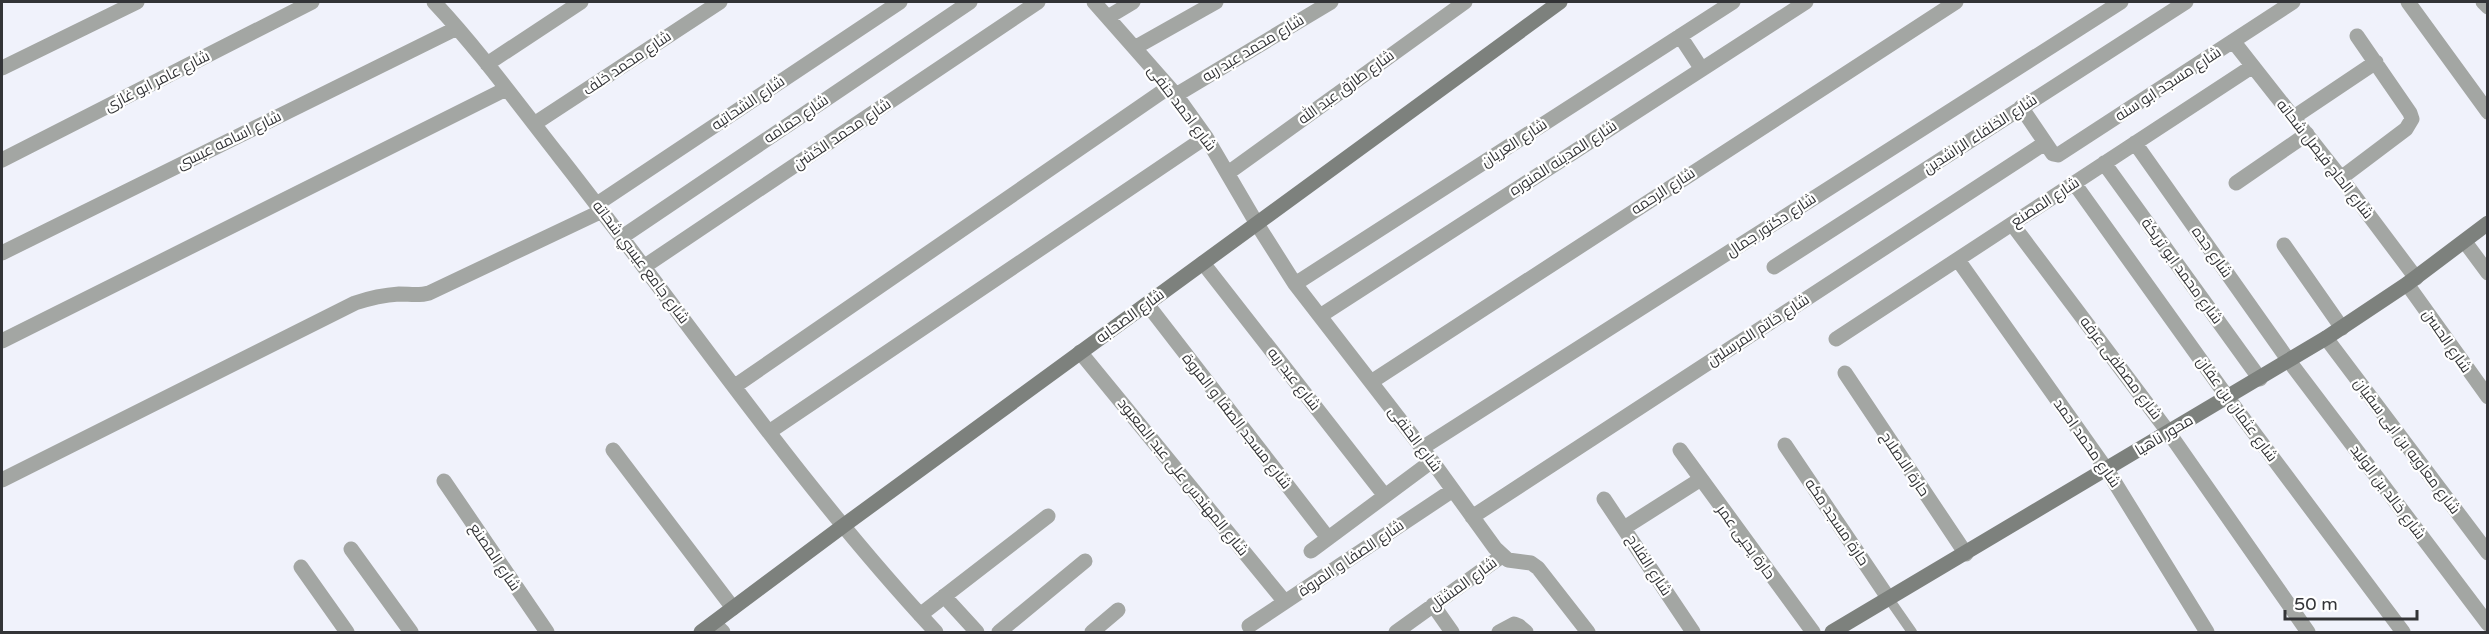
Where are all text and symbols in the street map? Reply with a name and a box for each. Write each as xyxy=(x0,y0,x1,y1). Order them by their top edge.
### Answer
street label: شارع محمد عبد ربه xyxy=(1199,11,1308,87)
street label: شارع محمد خلف xyxy=(580,27,676,101)
street label: شارع مسجد ابو سنه xyxy=(2112,43,2225,127)
street label: شارع طارق عبد الله xyxy=(1294,45,1399,130)
street label: شارع عامر ابو غازى xyxy=(101,47,213,117)
street label: شارع احمد حنفى xyxy=(1142,61,1220,156)
street label: شارع الشحاتيه xyxy=(708,72,789,136)
street label: شارع الخلفاء الراشدين xyxy=(1920,90,2042,179)
street label: شارع حمامه xyxy=(760,91,833,149)
street label: شارع محمد الخشن xyxy=(790,95,895,175)
street label: شارع الحاج فيصل شحاته xyxy=(2271,96,2377,223)
street label: شارع اسامه عيسى xyxy=(174,107,285,175)
street label: شارع العريان xyxy=(1478,115,1551,173)
street label: شارع المدينه المنوره xyxy=(1506,117,1621,201)
street label: شارع الرحمه xyxy=(1628,164,1699,220)
street label: شارع المصنع xyxy=(2007,173,2084,232)
street label: شارع دكتور جمال xyxy=(1723,189,1820,262)
street label: شارع جامع عيسي شحاته xyxy=(587,197,693,329)
street label: شارع محمد ابو تريكة xyxy=(2136,215,2226,329)
street label: شارع جده xyxy=(2186,223,2236,282)
street label: شارع الصحابه xyxy=(1092,285,1169,348)
street label: شارع خاتم المرسلين xyxy=(1704,290,1814,371)
street label: شارع الحسن xyxy=(2417,306,2475,377)
street label: شارع مصطفى عرفه xyxy=(2075,313,2166,424)
street label: شارع عبد ربه xyxy=(1262,344,1324,415)
street label: شارع مسجد الصفا و المروة xyxy=(1177,350,1296,494)
street label: شارع عثمان بن عفان xyxy=(2191,353,2281,466)
street label: شارع معاويه بن ابى سفيان xyxy=(2348,374,2464,519)
street label: شارع المهندس على عبد المعبود xyxy=(1112,395,1252,561)
street label: شارع محمد احمد xyxy=(2048,395,2124,492)
street label: شارع الحنفى xyxy=(1383,403,1445,477)
street label: محور ناهيا xyxy=(2132,411,2196,459)
street label: حارة الاصلاح xyxy=(1875,428,1933,501)
street label: شارع خالد بن الوليد xyxy=(2345,441,2429,544)
street label: حارة مسجد مكه xyxy=(1801,475,1873,569)
street label: حارة يحيى عمر xyxy=(1712,501,1779,583)
street label: شارع الصفا و المروة xyxy=(1295,516,1408,602)
street label: شارع المصنع xyxy=(464,520,524,595)
street label: شارع الفلاح xyxy=(1621,531,1675,600)
street label: شارع المشتل xyxy=(1426,553,1501,616)
scale bar xyxy=(2285,583,2417,621)
text: 50 m xyxy=(2294,593,2338,615)

